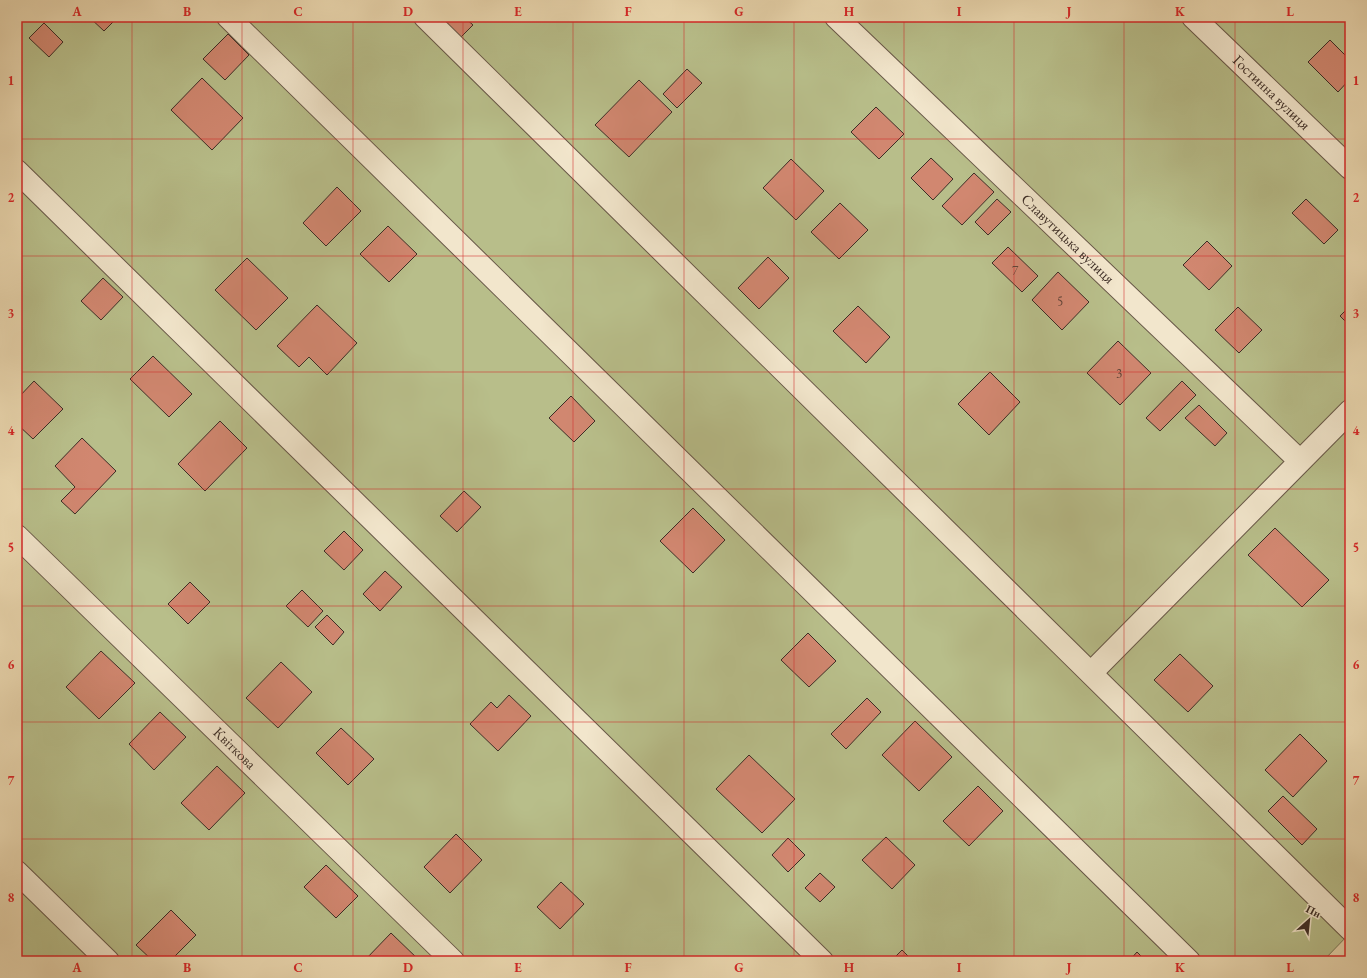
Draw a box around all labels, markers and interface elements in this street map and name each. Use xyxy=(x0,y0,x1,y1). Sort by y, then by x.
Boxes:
text: A xyxy=(71,3,82,20)
text: B xyxy=(183,3,191,20)
text: C xyxy=(293,3,303,20)
text: D xyxy=(403,3,413,20)
text: E xyxy=(514,3,522,20)
text: F xyxy=(624,3,632,20)
text: G xyxy=(734,3,744,20)
text: H xyxy=(844,3,855,20)
text: I xyxy=(957,3,962,20)
text: J xyxy=(1065,3,1072,20)
text: K xyxy=(1175,3,1186,20)
text: L xyxy=(1286,3,1294,20)
street label: Гостинна вулиця xyxy=(1229,50,1315,134)
text: 1 xyxy=(8,72,15,89)
text: 1 xyxy=(1353,72,1360,89)
text: 2 xyxy=(8,189,15,206)
street label: Славутицька вулиця xyxy=(1018,189,1119,288)
text: 2 xyxy=(1353,189,1360,206)
house number: 7 xyxy=(1012,262,1019,279)
house number: 5 xyxy=(1057,293,1063,310)
text: 3 xyxy=(8,305,15,322)
text: 3 xyxy=(1353,305,1360,322)
house number: 3 xyxy=(1116,365,1122,382)
text: 4 xyxy=(8,422,15,439)
text: 4 xyxy=(1353,422,1360,439)
text: 5 xyxy=(8,539,14,556)
text: 5 xyxy=(1353,539,1359,556)
text: 6 xyxy=(8,656,15,673)
text: 6 xyxy=(1353,656,1360,673)
street label: Квіткова xyxy=(209,723,261,773)
text: 7 xyxy=(8,772,15,789)
text: 7 xyxy=(1353,772,1360,789)
text: 8 xyxy=(8,889,15,906)
text: 8 xyxy=(1353,889,1360,906)
north arrow xyxy=(1289,900,1329,940)
text: Пн xyxy=(1304,901,1324,921)
text: A xyxy=(71,959,82,976)
text: B xyxy=(183,959,191,976)
text: C xyxy=(293,959,303,976)
text: D xyxy=(403,959,413,976)
text: E xyxy=(514,959,522,976)
text: F xyxy=(624,959,632,976)
text: G xyxy=(734,959,744,976)
text: H xyxy=(844,959,855,976)
text: I xyxy=(957,959,962,976)
text: J xyxy=(1065,959,1072,976)
text: K xyxy=(1175,959,1186,976)
text: L xyxy=(1286,959,1294,976)

